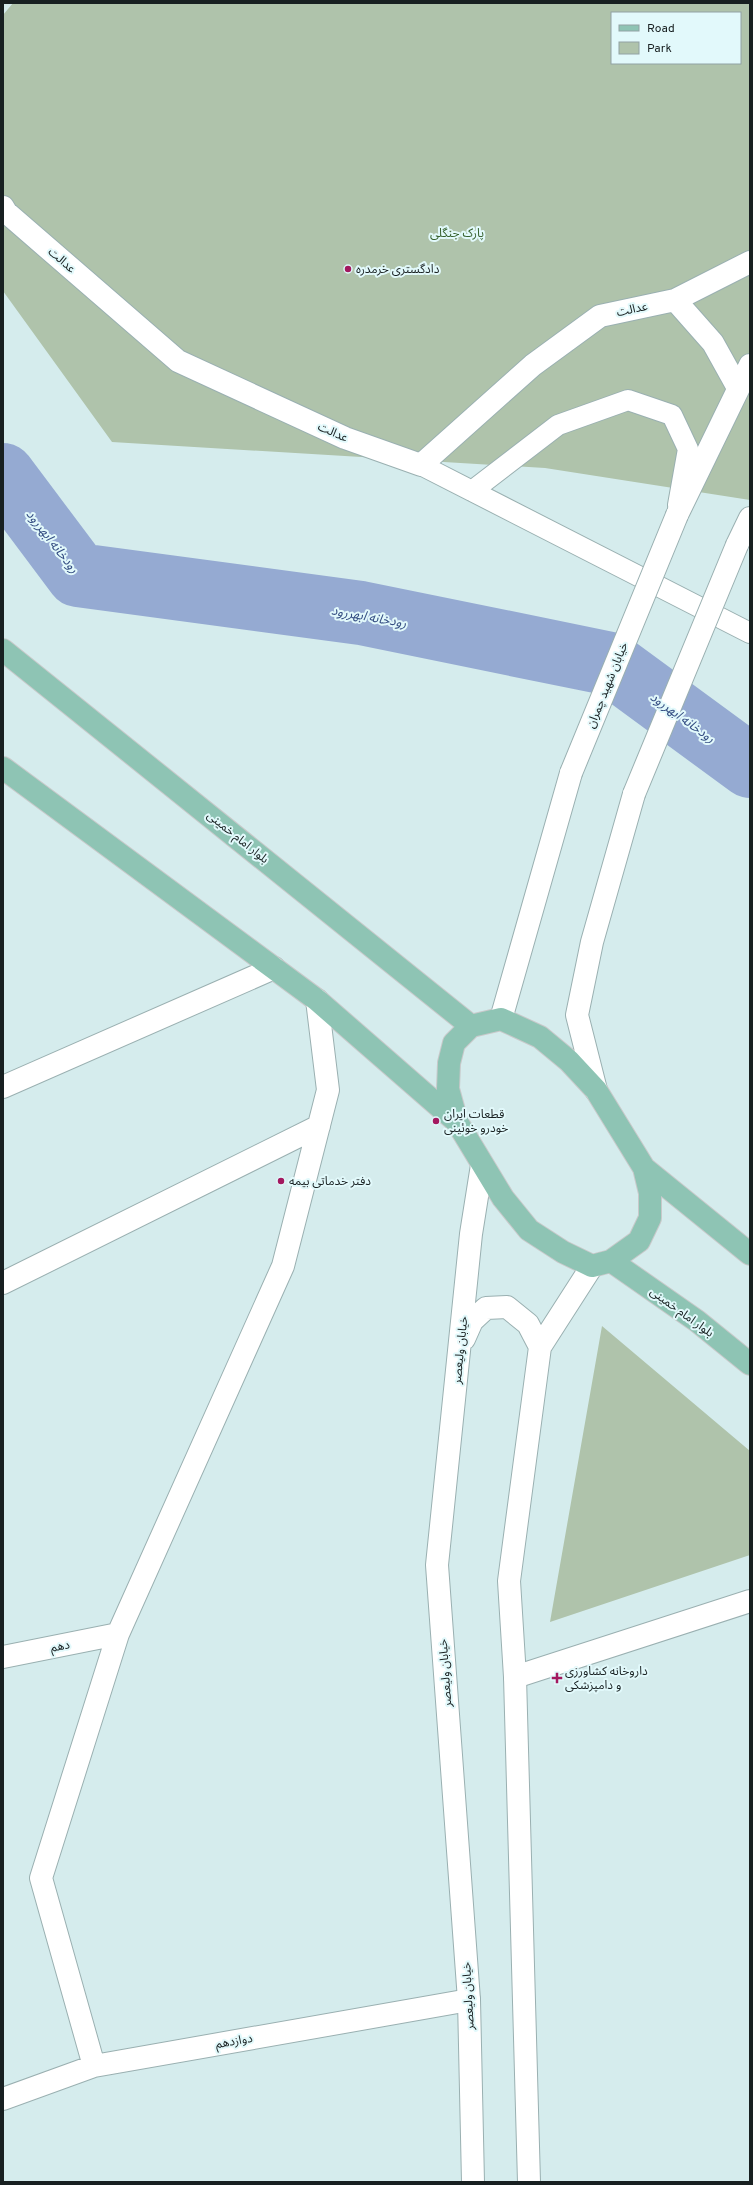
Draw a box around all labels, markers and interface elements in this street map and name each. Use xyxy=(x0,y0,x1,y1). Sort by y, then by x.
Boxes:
legend xyxy=(611,12,741,64)
text: Road xyxy=(647,21,675,37)
text: Park xyxy=(647,41,672,57)
park label: پارک جنگلی xyxy=(430,226,484,242)
street label: عدالت xyxy=(44,244,78,277)
place label: دادگستری خرمدره xyxy=(356,262,440,278)
marker: دادگستری خرمدره xyxy=(343,264,353,274)
street label: عدالت xyxy=(615,299,649,321)
street label: عدالت xyxy=(315,419,350,447)
water label: رودخانه ابهررود xyxy=(22,507,81,577)
water label: رودخانه ابهررود xyxy=(330,603,408,632)
street label: خیابان شهید چمران xyxy=(583,640,632,731)
water label: رودخانه ابهررود xyxy=(646,690,717,748)
street label: بلوار امام خمینی xyxy=(203,808,272,868)
place label: قطعات ایران خودرو خوئینی xyxy=(444,1107,508,1137)
marker: قطعات ایران خودرو خوئینی xyxy=(431,1116,441,1126)
place label: دفتر خدماتی بیمه xyxy=(289,1174,371,1190)
marker: دفتر خدماتی بیمه xyxy=(276,1176,286,1186)
street label: بلوار امام خمینی xyxy=(646,1284,717,1341)
street label: خیابان ولیعصر xyxy=(449,1315,473,1386)
street label: دهم xyxy=(49,1637,71,1657)
street label: خیابان ولیعصر xyxy=(436,1638,456,1708)
place label: داروخانه کشاورزی و دامپزشکی xyxy=(565,1664,648,1694)
marker: داروخانه کشاورزی و دامپزشکی xyxy=(552,1673,562,1683)
street label: خیابان ولیعصر xyxy=(459,1961,479,2031)
street label: دوازدهم xyxy=(214,2031,254,2053)

